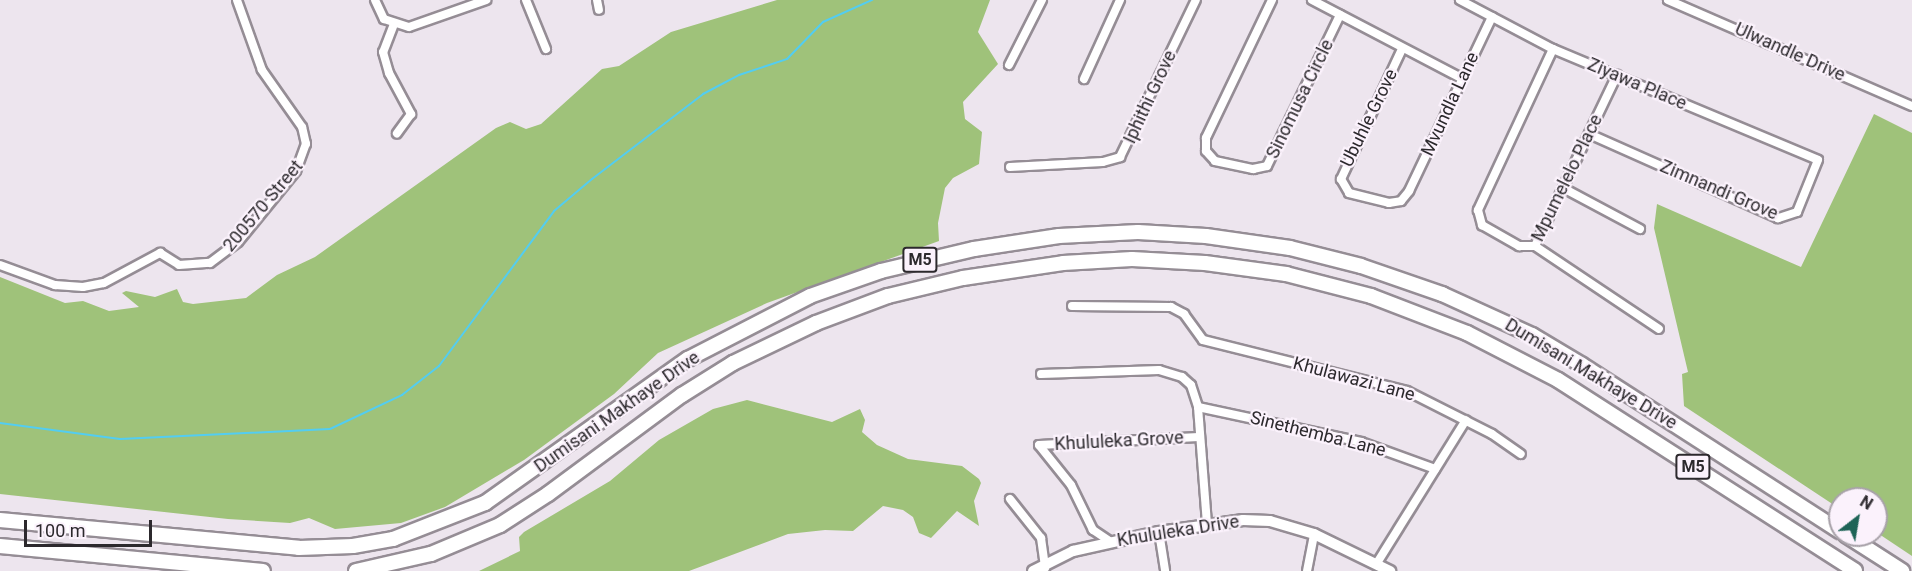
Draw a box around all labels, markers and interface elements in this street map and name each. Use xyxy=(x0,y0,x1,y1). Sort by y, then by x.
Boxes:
street label: Ulwandle Drive xyxy=(1732,18,1848,86)
street label: Sinomusa Circle xyxy=(1262,36,1338,162)
street label: Iphithi Grove xyxy=(1119,47,1181,147)
street label: Mvundla Lane xyxy=(1417,49,1483,159)
street label: Ziyawa Place xyxy=(1584,53,1690,115)
street label: Ubuhle Grove xyxy=(1336,65,1402,171)
street label: Mpumelelo Place xyxy=(1527,111,1607,245)
street label: Zimnandi Grove xyxy=(1657,155,1781,225)
street label: 200570 Street xyxy=(219,156,307,256)
road number: M5 xyxy=(902,247,938,273)
street label: Dumisani Makhaye Drive xyxy=(1501,314,1681,434)
street label: Dumisani Makhaye Drive xyxy=(530,347,704,477)
street label: Khulawazi Lane xyxy=(1291,352,1417,406)
street label: Sinethemba Lane xyxy=(1248,407,1388,461)
street label: Khululeka Grove xyxy=(1054,427,1184,455)
road number: M5 xyxy=(1675,454,1711,480)
north arrow xyxy=(1828,487,1888,547)
text: N xyxy=(1857,492,1876,514)
scale bar xyxy=(27,508,154,546)
street label: Khululeka Drive xyxy=(1115,511,1241,551)
text: 100 m xyxy=(35,520,86,541)

